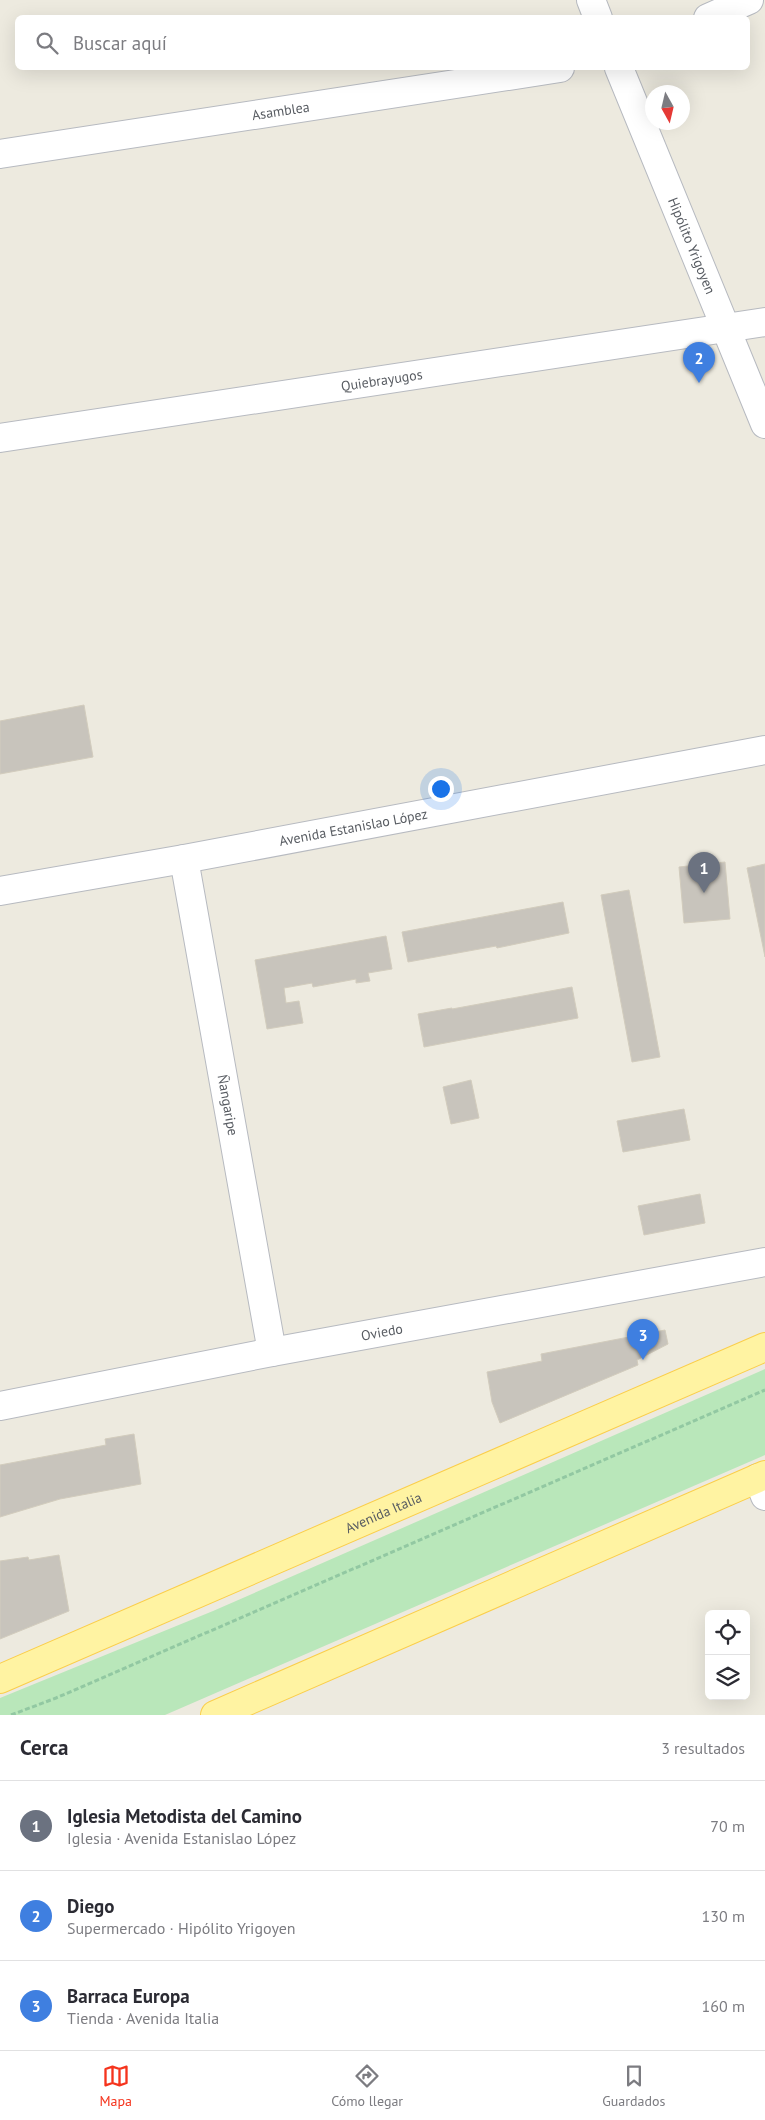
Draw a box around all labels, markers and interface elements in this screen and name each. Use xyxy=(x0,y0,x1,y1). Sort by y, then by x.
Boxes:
search box xyxy=(15,15,750,70)
icon: search xyxy=(33,29,61,57)
text: Buscar aquí xyxy=(73,31,167,55)
north arrow xyxy=(645,85,690,130)
street label: Asamblea xyxy=(251,98,311,124)
street label: Hipólito Yrigoyen xyxy=(664,195,720,297)
pin: 2 xyxy=(683,342,715,383)
street label: Quiebrayugos xyxy=(340,365,424,395)
your location xyxy=(428,776,454,802)
street label: Avenida Estanislao López xyxy=(278,805,429,850)
pin: 1 xyxy=(688,852,720,893)
street label: Ñangaripe xyxy=(214,1073,242,1137)
street label: Oviedo xyxy=(360,1319,404,1345)
pin: 3 xyxy=(627,1319,659,1360)
street label: Avenida Italia xyxy=(342,1488,425,1537)
map controls xyxy=(705,1610,750,1700)
button: locate xyxy=(705,1610,750,1655)
button: layers xyxy=(705,1655,750,1700)
text: Cerca xyxy=(20,1734,69,1761)
text: 3 resultados xyxy=(661,1738,745,1758)
text: Iglesia Metodista del Camino xyxy=(67,1804,302,1828)
text: 1 xyxy=(31,1816,41,1836)
text: 70 m xyxy=(710,1816,745,1836)
text: Iglesia · Avenida Estanislao López xyxy=(67,1828,296,1848)
text: Diego xyxy=(67,1894,114,1918)
text: 2 xyxy=(31,1906,41,1926)
text: 130 m xyxy=(702,1906,745,1926)
text: Supermercado · Hipólito Yrigoyen xyxy=(67,1918,296,1938)
text: Barraca Europa xyxy=(67,1984,190,2008)
text: 3 xyxy=(31,1996,41,2016)
text: 160 m xyxy=(702,1996,745,2016)
text: Tienda · Avenida Italia xyxy=(67,2008,219,2028)
tab: Mapa xyxy=(100,2062,132,2110)
tab: Cómo llegar xyxy=(331,2062,403,2110)
tab: Guardados xyxy=(602,2062,665,2110)

